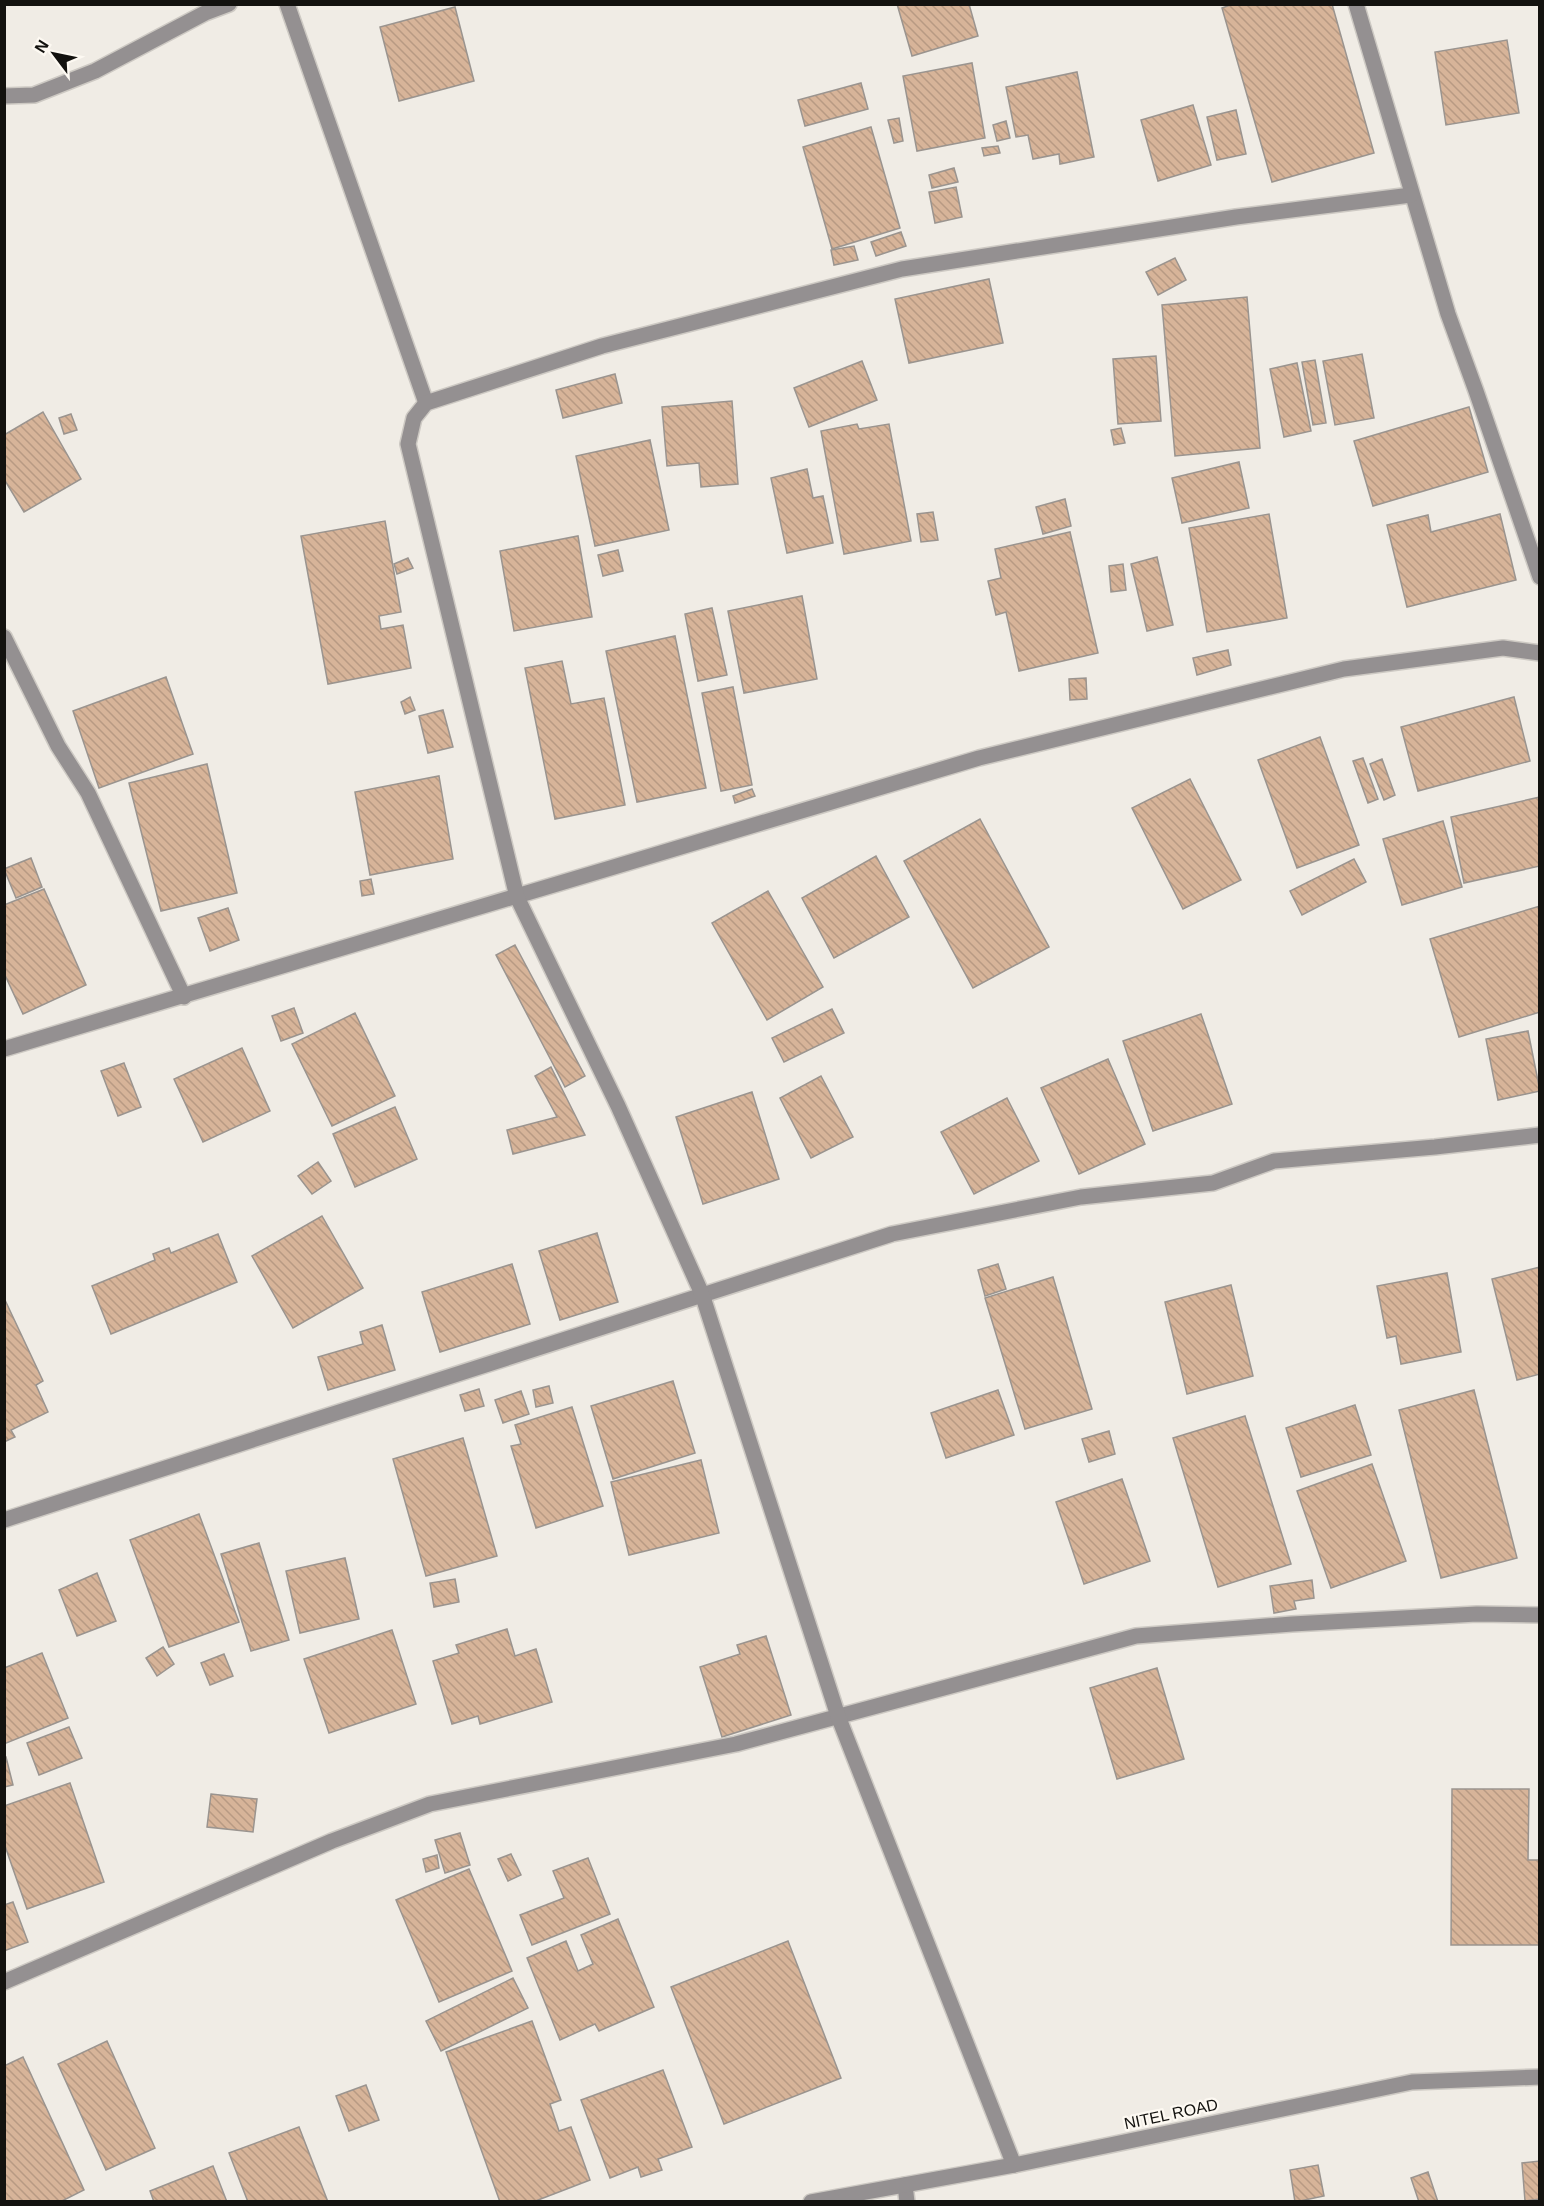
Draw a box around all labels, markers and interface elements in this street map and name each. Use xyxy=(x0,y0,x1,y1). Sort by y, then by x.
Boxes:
north arrow xyxy=(24,24,84,84)
text: N xyxy=(31,37,52,56)
street label: NITEL ROAD xyxy=(1123,2096,1219,2132)

